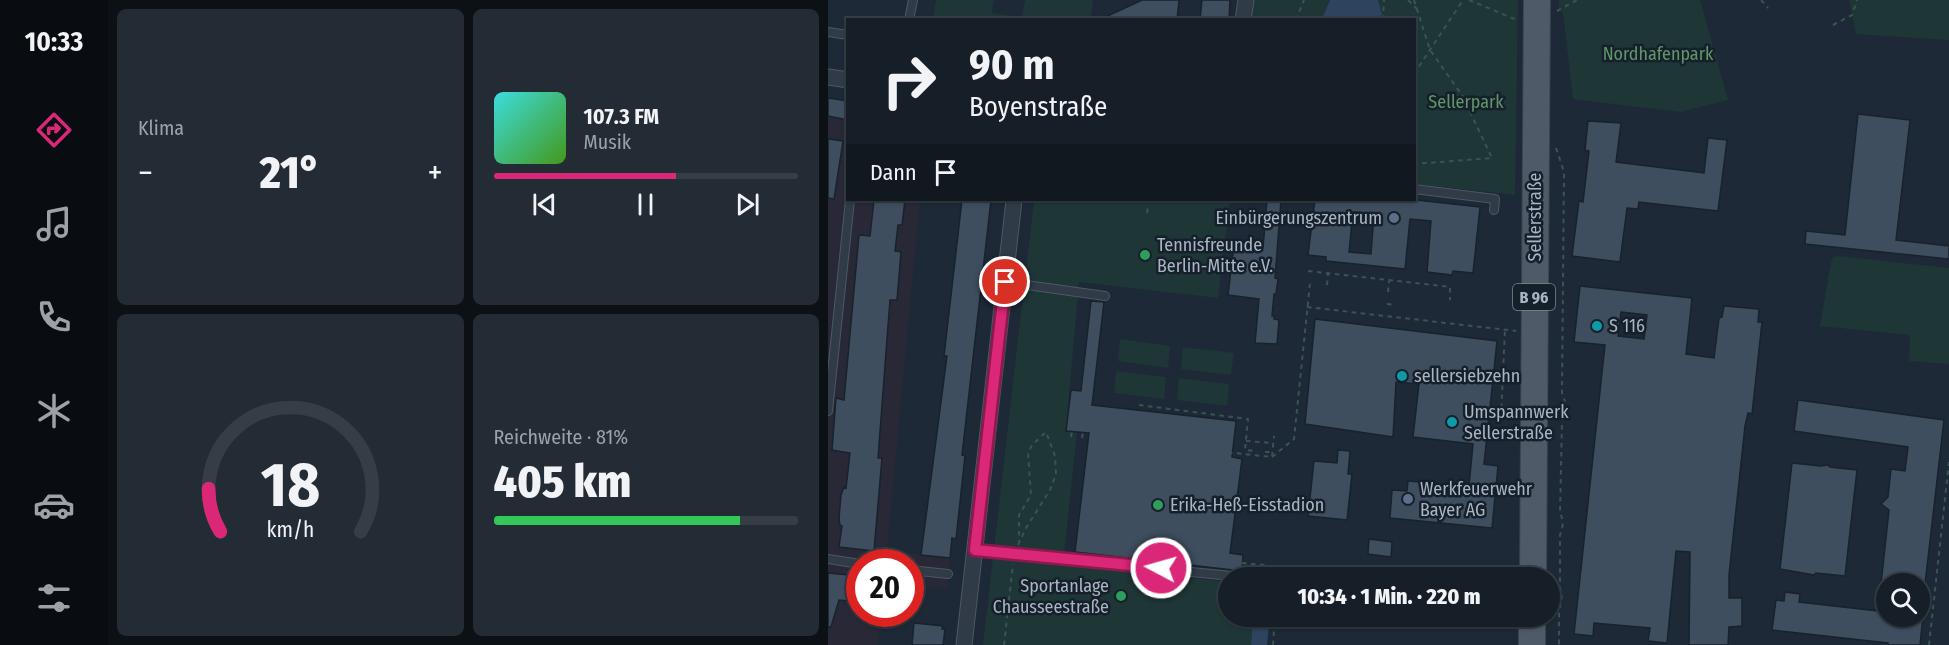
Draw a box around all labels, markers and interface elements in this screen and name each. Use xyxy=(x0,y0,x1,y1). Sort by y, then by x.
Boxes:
text: 10:33 xyxy=(25,26,83,58)
text: 90 m xyxy=(969,40,1054,90)
icon: right xyxy=(870,42,948,120)
park label: Nordhafenpark xyxy=(1603,43,1714,65)
text: Boyenstraße xyxy=(969,91,1107,123)
park label: Sellerpark xyxy=(1428,91,1504,113)
text: 107.3 FM xyxy=(584,103,659,130)
icon: directions xyxy=(33,109,75,151)
text: Klima xyxy=(138,116,184,140)
text: Musik xyxy=(584,130,631,154)
text: 21° xyxy=(260,146,321,200)
text: − xyxy=(138,153,153,193)
text: + xyxy=(427,153,442,193)
icon: arrive xyxy=(929,156,962,189)
text: Dann xyxy=(870,159,917,186)
street label: Sellerstraße xyxy=(1524,172,1546,261)
icon: previous xyxy=(528,188,561,221)
icon: pause xyxy=(629,188,662,221)
icon: next xyxy=(731,188,764,221)
icon: music xyxy=(33,203,75,245)
place label: Einbürgerungszentrum xyxy=(1215,207,1382,229)
marker: Einbürgerungszentrum xyxy=(1387,211,1401,225)
place label: Tennisfreunde Berlin-Mitte e.V. xyxy=(1157,234,1273,277)
marker: Tennisfreunde Berlin-Mitte e.V. xyxy=(1138,248,1152,262)
pin xyxy=(979,256,1030,307)
icon: arrive xyxy=(988,265,1021,298)
road number: B 96 xyxy=(1513,284,1555,310)
icon: phone xyxy=(33,296,75,338)
place label: S 116 xyxy=(1609,315,1645,337)
marker: S 116 xyxy=(1590,319,1604,333)
place label: sellersiebzehn xyxy=(1414,365,1520,387)
marker: sellersiebzehn xyxy=(1395,369,1409,383)
icon: climate xyxy=(33,390,75,432)
place label: Umspannwerk Sellerstraße xyxy=(1464,401,1569,444)
marker: Umspannwerk Sellerstraße xyxy=(1445,415,1459,429)
text: Reichweite · 81% xyxy=(494,425,628,449)
text: 18 xyxy=(261,448,320,523)
text: 405 km xyxy=(494,455,631,509)
place label: Werkfeuerwehr Bayer AG xyxy=(1420,478,1533,521)
icon: car xyxy=(33,484,75,526)
marker: Werkfeuerwehr Bayer AG xyxy=(1401,492,1415,506)
place label: Erika-Heß-Eisstadion xyxy=(1170,494,1324,516)
marker: Erika-Heß-Eisstadion xyxy=(1151,498,1165,512)
text: km/h xyxy=(266,517,314,543)
position arrow xyxy=(1129,536,1193,600)
speed limit sign: 20 xyxy=(846,549,924,627)
map controls xyxy=(1876,573,1930,627)
button: search xyxy=(1876,573,1930,627)
place label: Sportanlage Chausseestraße xyxy=(993,575,1109,618)
icon: filters xyxy=(33,577,75,619)
text: 10:34 · 1 Min. · 220 m xyxy=(1297,583,1481,610)
marker: Sportanlage Chausseestraße xyxy=(1114,589,1128,603)

